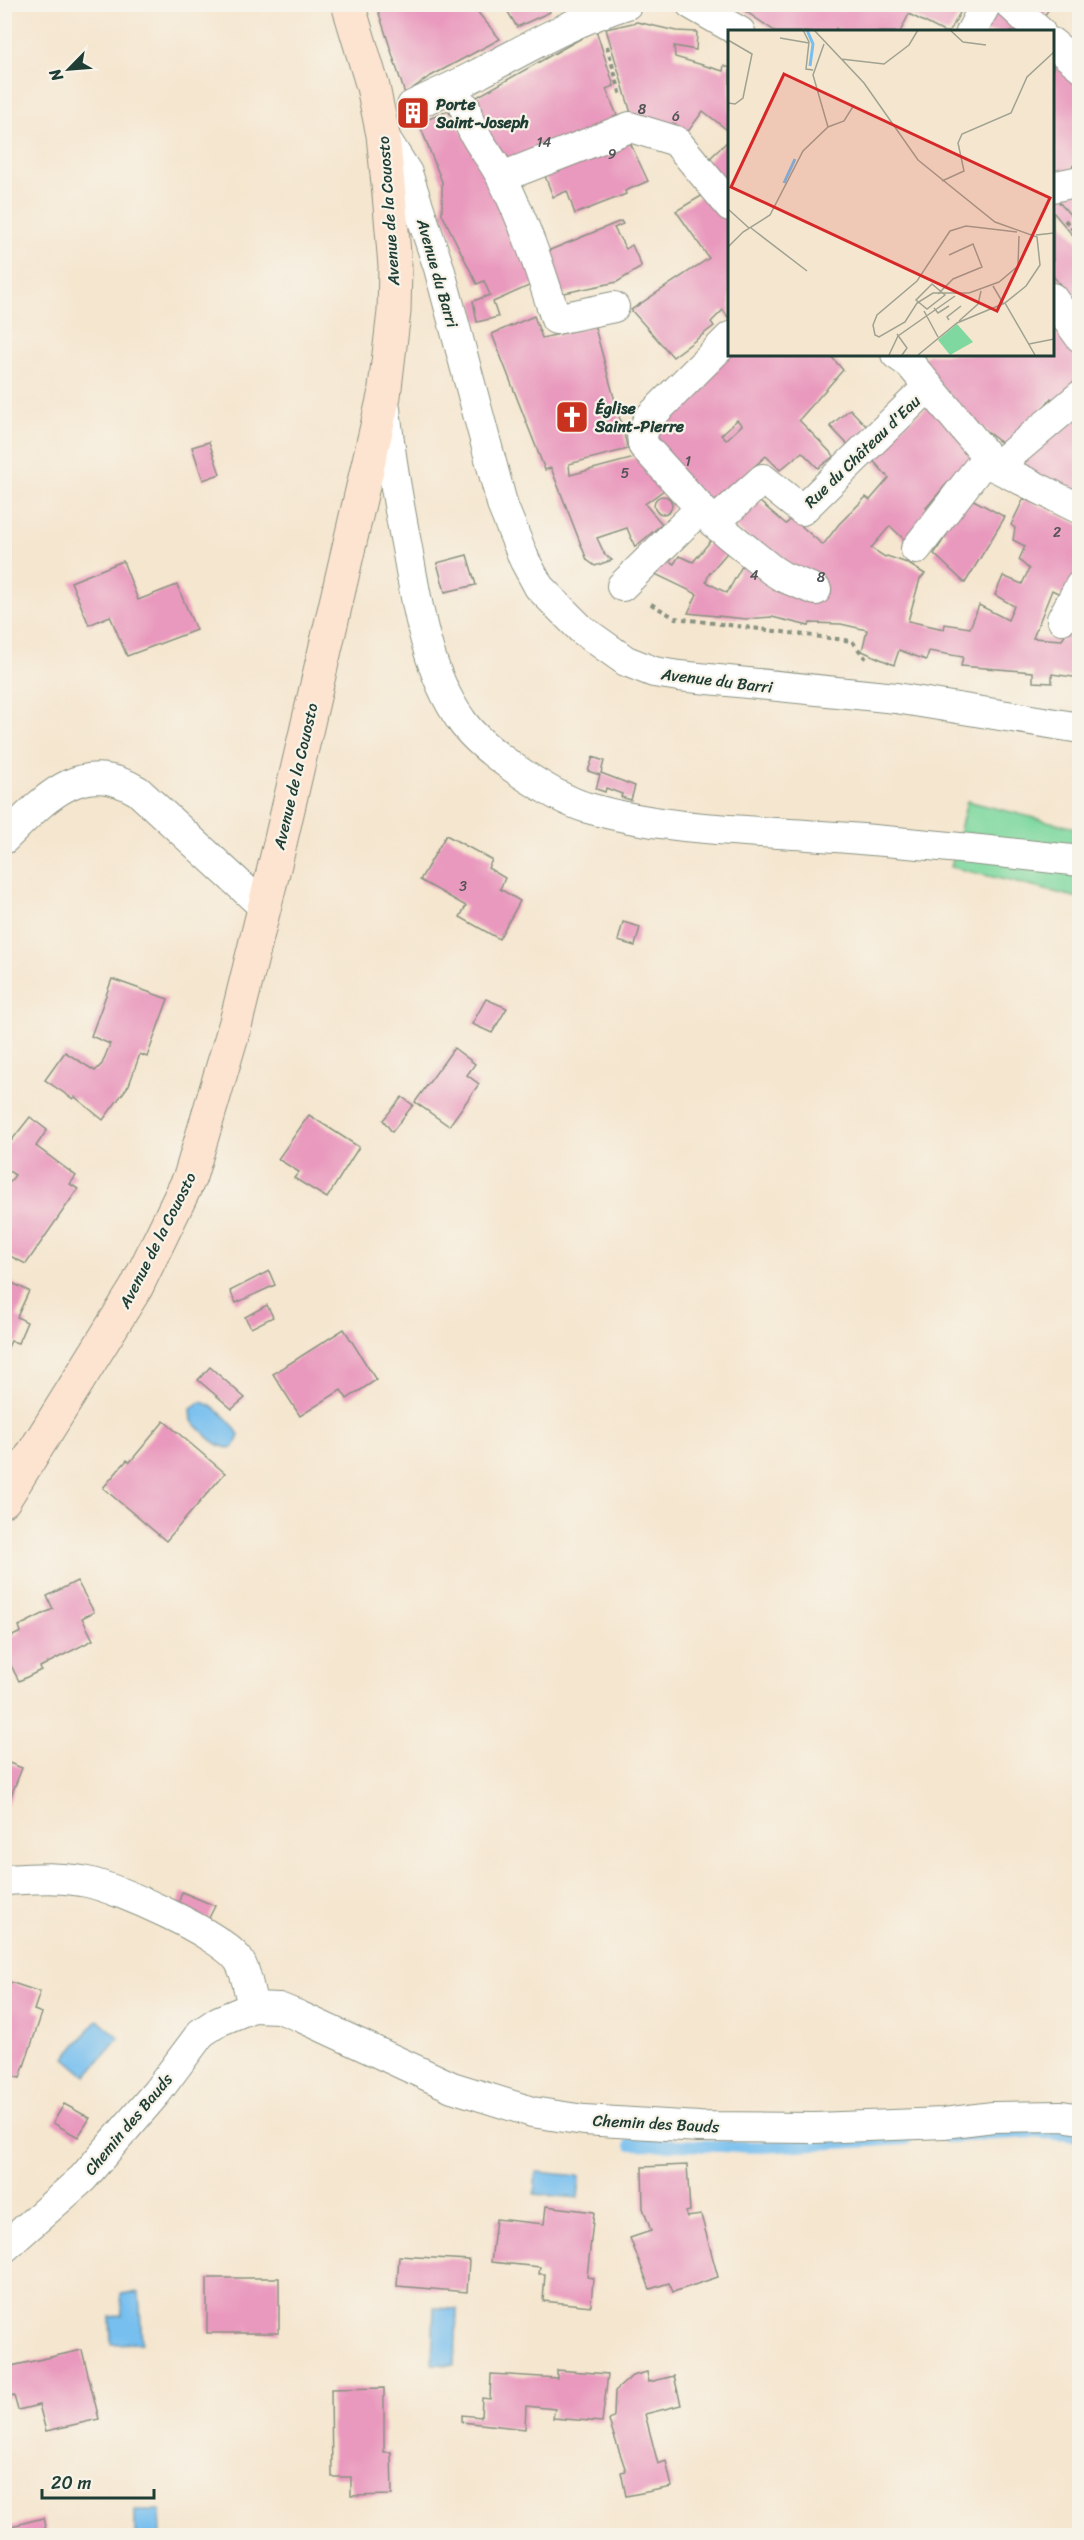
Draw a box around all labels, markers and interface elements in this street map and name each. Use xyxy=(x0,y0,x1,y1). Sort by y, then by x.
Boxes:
inset map xyxy=(728,30,1054,356)
north arrow xyxy=(39,39,99,99)
text: N xyxy=(40,63,72,87)
place label: Porte Saint-Joseph xyxy=(435,90,529,137)
building icon: Porte Saint-Joseph xyxy=(395,95,431,131)
house number: 8 xyxy=(638,97,647,122)
house number: 6 xyxy=(672,104,680,129)
house number: 14 xyxy=(537,130,552,155)
street label: Avenue de la Couosto xyxy=(369,135,408,288)
house number: 9 xyxy=(608,142,617,167)
street label: Avenue du Barri xyxy=(408,214,467,332)
street label: Rue du Château d'Eau xyxy=(797,387,928,515)
place label: Église Saint-Pierre xyxy=(594,394,685,441)
church icon: Église Saint-Pierre xyxy=(554,399,590,435)
house number: 1 xyxy=(685,449,691,474)
house number: 5 xyxy=(621,461,630,486)
house number: 2 xyxy=(1053,520,1061,545)
house number: 4 xyxy=(750,563,759,588)
house number: 8 xyxy=(817,565,826,590)
street label: Avenue du Barri xyxy=(659,659,775,702)
street label: Avenue de la Couosto xyxy=(264,700,326,853)
house number: 3 xyxy=(459,874,467,899)
street label: Avenue de la Couosto xyxy=(110,1167,204,1314)
street label: Chemin des Bauds xyxy=(77,2066,180,2182)
street label: Chemin des Bauds xyxy=(592,2106,720,2141)
scale bar xyxy=(42,2462,154,2500)
text: 20 m xyxy=(51,2467,91,2499)

